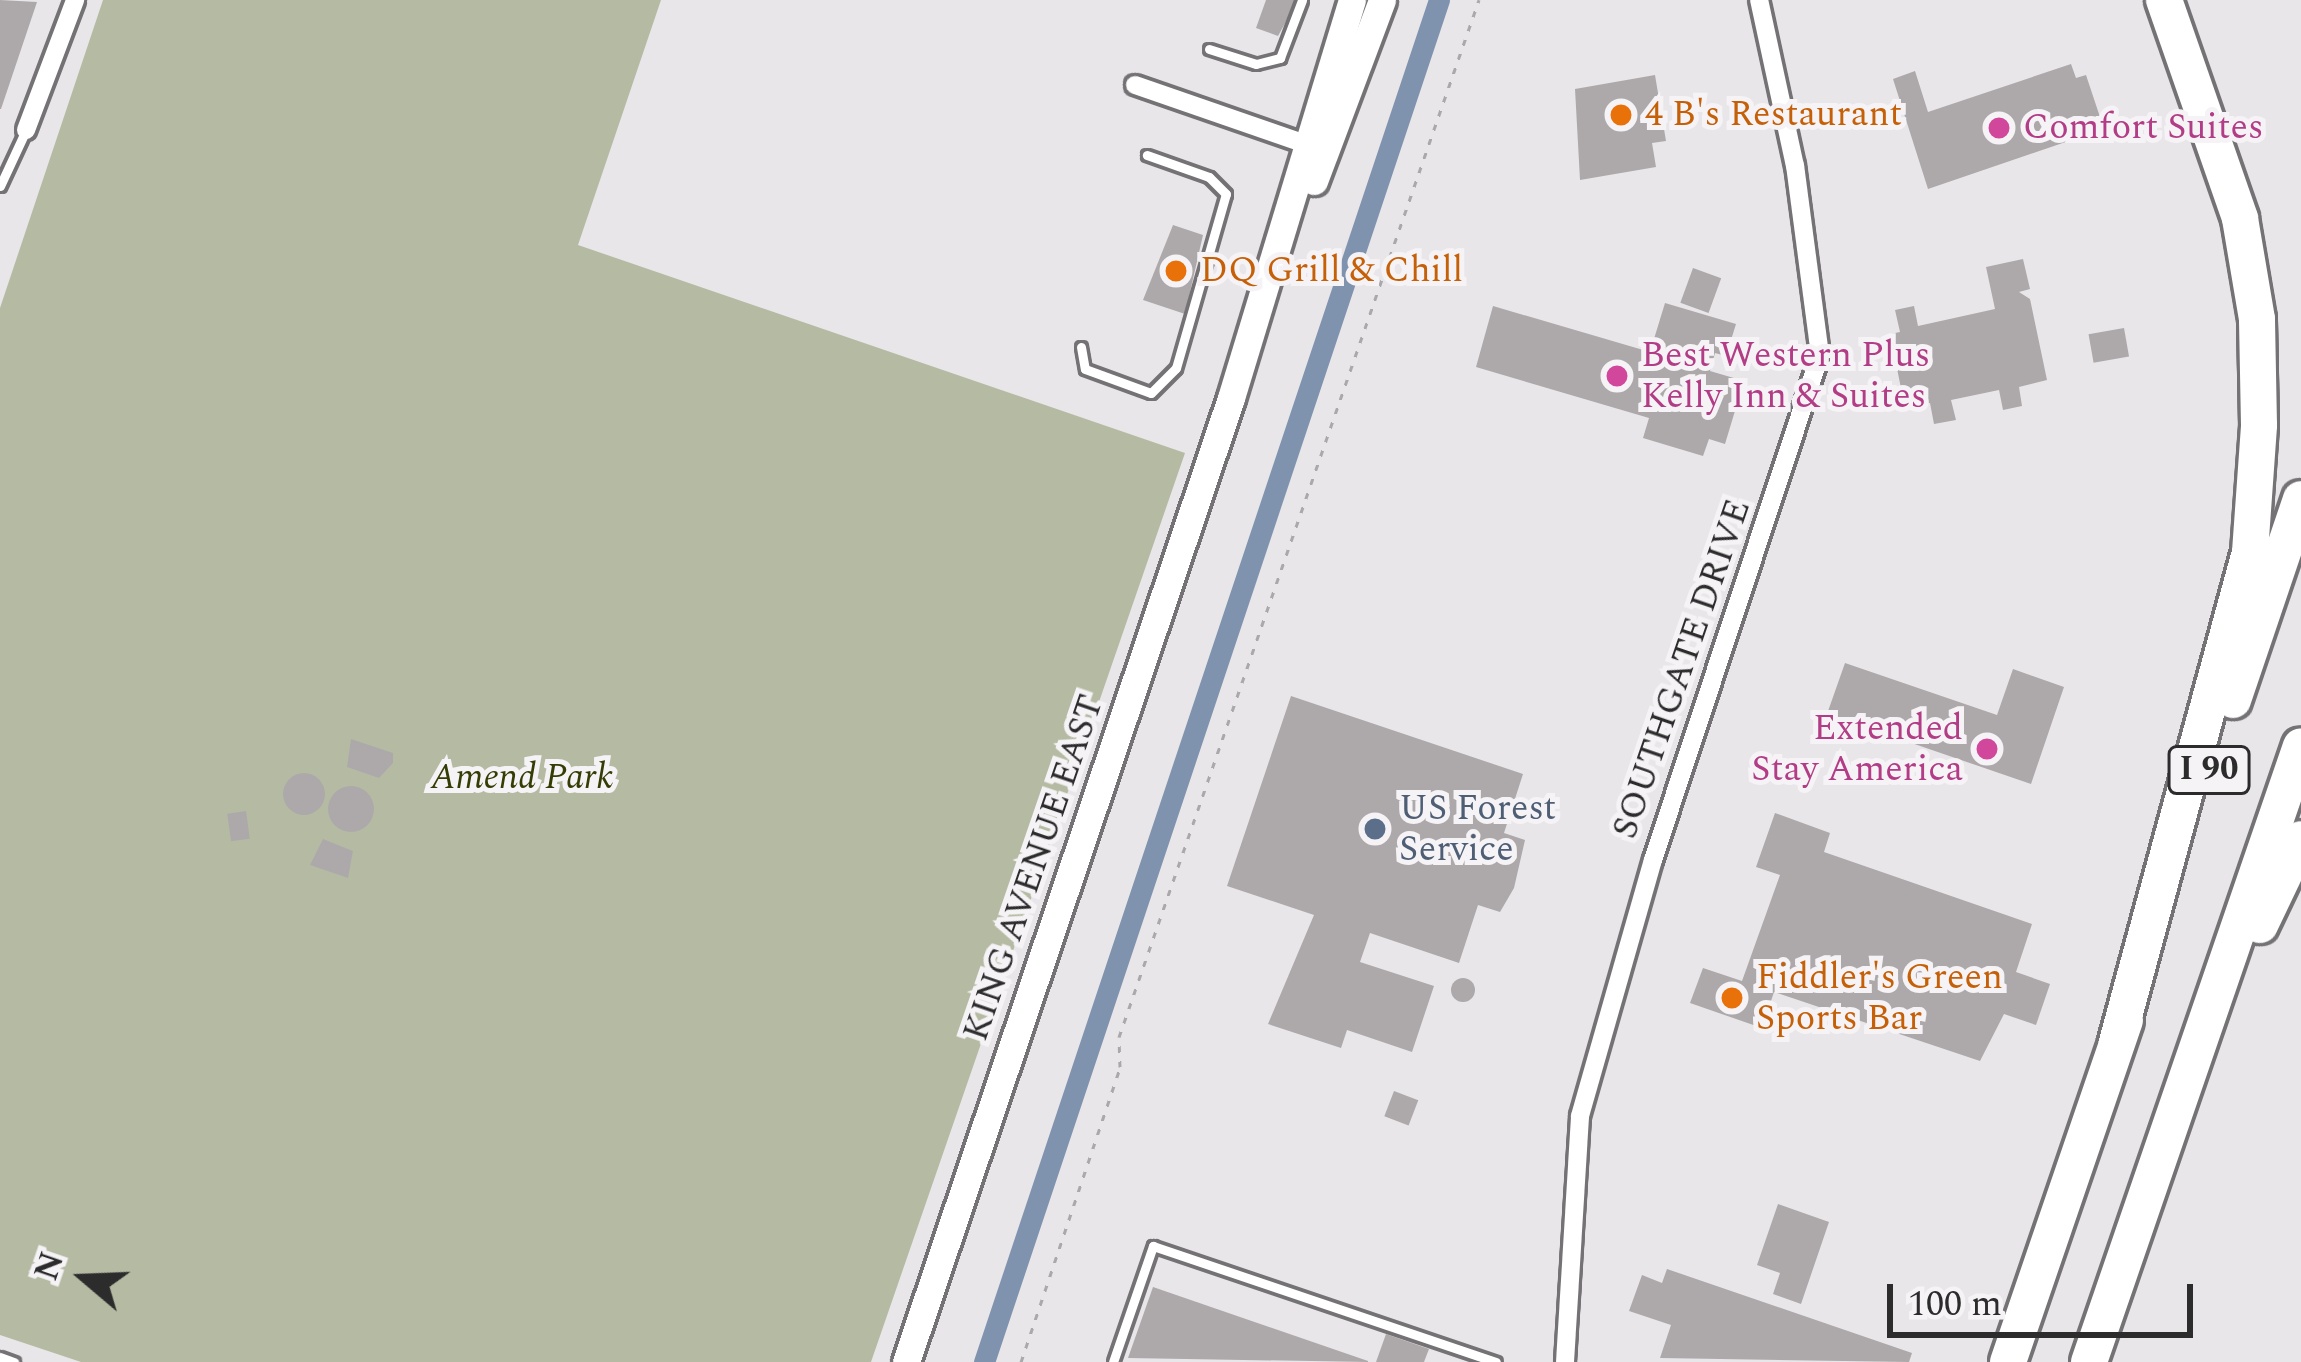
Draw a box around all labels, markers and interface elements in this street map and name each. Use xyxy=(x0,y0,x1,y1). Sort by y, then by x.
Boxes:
place label: 4 B's Restaurant xyxy=(1645,93,1902,137)
marker: 4 B's Restaurant xyxy=(1608,102,1634,128)
place label: Comfort Suites xyxy=(2023,106,2263,150)
marker: Comfort Suites xyxy=(1986,115,2012,141)
place label: DQ Grill & Chill xyxy=(1200,249,1463,293)
marker: DQ Grill & Chill xyxy=(1163,258,1189,284)
place label: Best Western Plus Kelly Inn & Suites xyxy=(1641,333,1930,418)
marker: Best Western Plus Kelly Inn & Suites xyxy=(1604,363,1630,389)
street label: SOUTHGATE DRIVE xyxy=(1604,494,1760,844)
street label: KING AVENUE EAST xyxy=(954,689,1114,1047)
place label: Extended Stay America xyxy=(1751,706,1963,791)
marker: Extended Stay America xyxy=(1974,736,2000,762)
road number: I 90 xyxy=(2167,743,2251,797)
park label: Amend Park xyxy=(431,756,613,800)
place label: US Forest Service xyxy=(1399,786,1556,871)
marker: US Forest Service xyxy=(1362,816,1388,842)
place label: Fiddler's Green Sports Bar xyxy=(1756,955,2003,1040)
marker: Fiddler's Green Sports Bar xyxy=(1719,985,1745,1011)
north arrow xyxy=(24,1218,144,1338)
text: N xyxy=(22,1245,78,1287)
scale bar xyxy=(1893,1260,2199,1334)
text: 100 m xyxy=(1908,1277,2002,1332)

